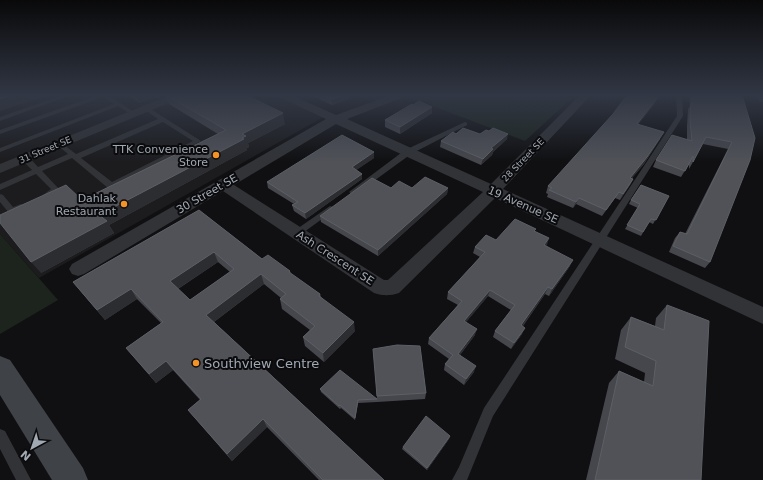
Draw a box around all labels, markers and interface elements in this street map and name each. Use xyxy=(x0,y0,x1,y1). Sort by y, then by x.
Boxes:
street label: 31 Street SE xyxy=(17,134,73,166)
street label: 28 Street SE xyxy=(500,136,546,184)
place label: TTK Convenience Store xyxy=(112,143,208,169)
marker: TTK Convenience Store xyxy=(211,150,221,160)
street label: 30 Street SE xyxy=(174,171,240,217)
street label: 19 Avenue SE xyxy=(486,184,560,226)
place label: Dahlak Restaurant xyxy=(56,192,117,218)
marker: Dahlak Restaurant xyxy=(119,199,129,209)
street label: Ash Crescent SE xyxy=(294,228,376,288)
place label: Southview Centre xyxy=(204,356,319,371)
marker: Southview Centre xyxy=(191,358,201,368)
north arrow xyxy=(12,428,52,468)
text: N xyxy=(18,447,34,463)

